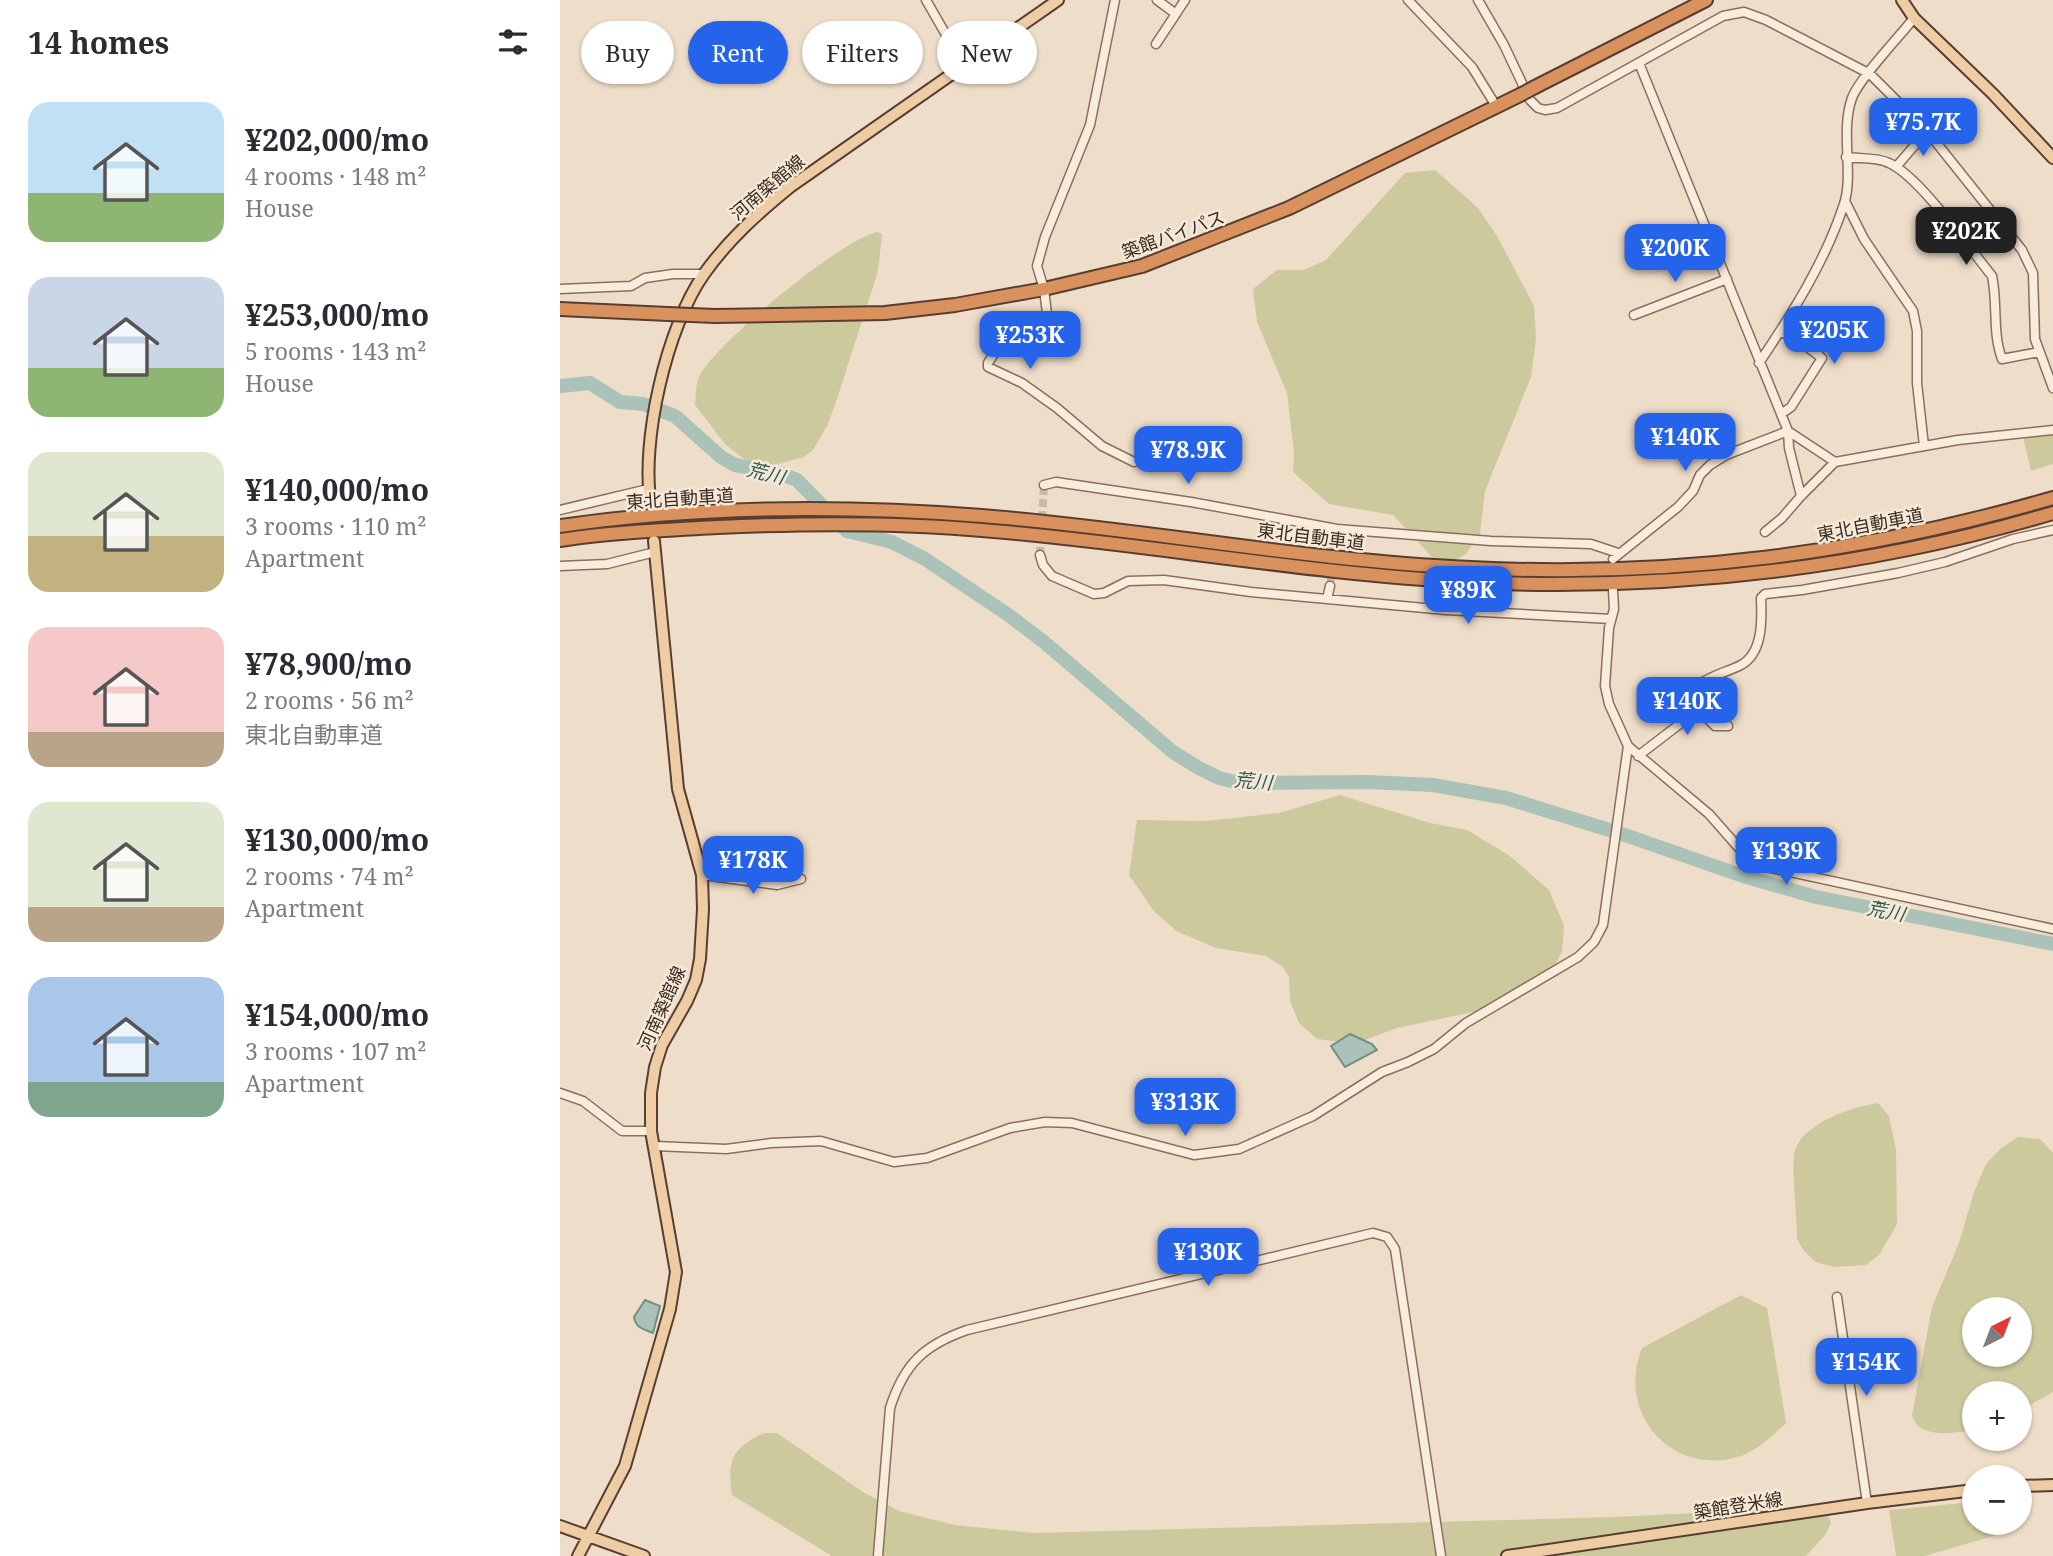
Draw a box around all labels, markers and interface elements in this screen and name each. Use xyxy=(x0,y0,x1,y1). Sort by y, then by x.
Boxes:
chip: Buy xyxy=(581,21,674,84)
chip: Rent xyxy=(688,21,788,84)
chip: Filters xyxy=(802,21,923,84)
chip: New xyxy=(937,21,1037,84)
text: 14 homes xyxy=(28,22,169,63)
icon: filters xyxy=(494,23,532,61)
pin: ¥75.7K xyxy=(1866,99,1980,158)
text: ¥75.7K xyxy=(1885,105,1961,137)
text: ¥202,000/mo xyxy=(245,119,429,160)
icon: home xyxy=(84,130,168,214)
street label: 河南築館線 xyxy=(725,149,809,225)
text: 4 rooms · 148 m² xyxy=(245,160,427,192)
text: House xyxy=(245,192,314,224)
street label: 築館バイパス xyxy=(1118,204,1228,264)
pin: ¥202K xyxy=(1917,208,2015,267)
text: ¥202K xyxy=(1932,214,2000,246)
pin: ¥200K xyxy=(1626,224,1724,284)
text: ¥200K xyxy=(1641,231,1709,263)
text: ¥253,000/mo xyxy=(245,294,429,335)
icon: home xyxy=(84,305,168,389)
pin: ¥205K xyxy=(1785,306,1883,366)
pin: ¥253K xyxy=(981,312,1079,371)
text: ¥205K xyxy=(1800,313,1868,345)
text: ¥253K xyxy=(996,318,1064,350)
text: 5 rooms · 143 m² xyxy=(245,335,427,367)
text: House xyxy=(245,367,314,399)
pin: ¥140K xyxy=(1636,414,1734,473)
text: ¥140K xyxy=(1651,420,1719,452)
pin: ¥78.9K xyxy=(1131,426,1245,486)
text: ¥78.9K xyxy=(1150,433,1226,465)
water label: 荒川 xyxy=(744,456,790,491)
text: ¥140,000/mo xyxy=(245,469,429,510)
icon: home xyxy=(84,480,168,564)
street label: 東北自動車道 xyxy=(625,482,735,514)
street label: 東北自動車道 xyxy=(1815,502,1925,546)
text: 3 rooms · 110 m² xyxy=(245,510,427,542)
street label: 東北自動車道 xyxy=(1256,518,1366,554)
text: Apartment xyxy=(245,542,364,574)
pin: ¥89K xyxy=(1427,566,1509,626)
text: ¥89K xyxy=(1440,573,1496,605)
text: ¥78,900/mo xyxy=(245,643,412,684)
icon: home xyxy=(84,655,168,739)
pin: ¥140K xyxy=(1638,678,1736,737)
text: 2 rooms · 56 m² xyxy=(245,684,414,716)
text: ¥140K xyxy=(1653,684,1721,716)
text: 東北自動車道 xyxy=(245,718,383,750)
water label: 荒川 xyxy=(1233,766,1275,796)
text: ¥130,000/mo xyxy=(245,819,429,860)
pin: ¥139K xyxy=(1737,828,1835,887)
icon: home xyxy=(84,830,168,914)
text: ¥139K xyxy=(1752,834,1820,866)
pin: ¥178K xyxy=(704,836,802,896)
text: ¥178K xyxy=(719,843,787,875)
text: 2 rooms · 74 m² xyxy=(245,860,414,892)
text: Apartment xyxy=(245,892,364,924)
water label: 荒川 xyxy=(1865,895,1909,928)
street label: 河南築館線 xyxy=(632,962,690,1054)
text: ¥154,000/mo xyxy=(245,994,429,1035)
icon: home xyxy=(84,1005,168,1089)
text: 3 rooms · 107 m² xyxy=(245,1035,427,1067)
text: Apartment xyxy=(245,1067,364,1099)
pin: ¥313K xyxy=(1136,1078,1234,1138)
text: ¥313K xyxy=(1151,1085,1219,1117)
pin: ¥130K xyxy=(1159,1228,1257,1288)
text: ¥130K xyxy=(1174,1235,1242,1267)
north arrow xyxy=(1962,1297,2032,1367)
map controls xyxy=(1962,1297,2032,1535)
pin: ¥154K xyxy=(1817,1338,1915,1398)
text: ¥154K xyxy=(1832,1345,1900,1377)
button: + xyxy=(1962,1381,2032,1451)
button: − xyxy=(1962,1465,2032,1535)
street label: 築館登米線 xyxy=(1692,1486,1784,1524)

